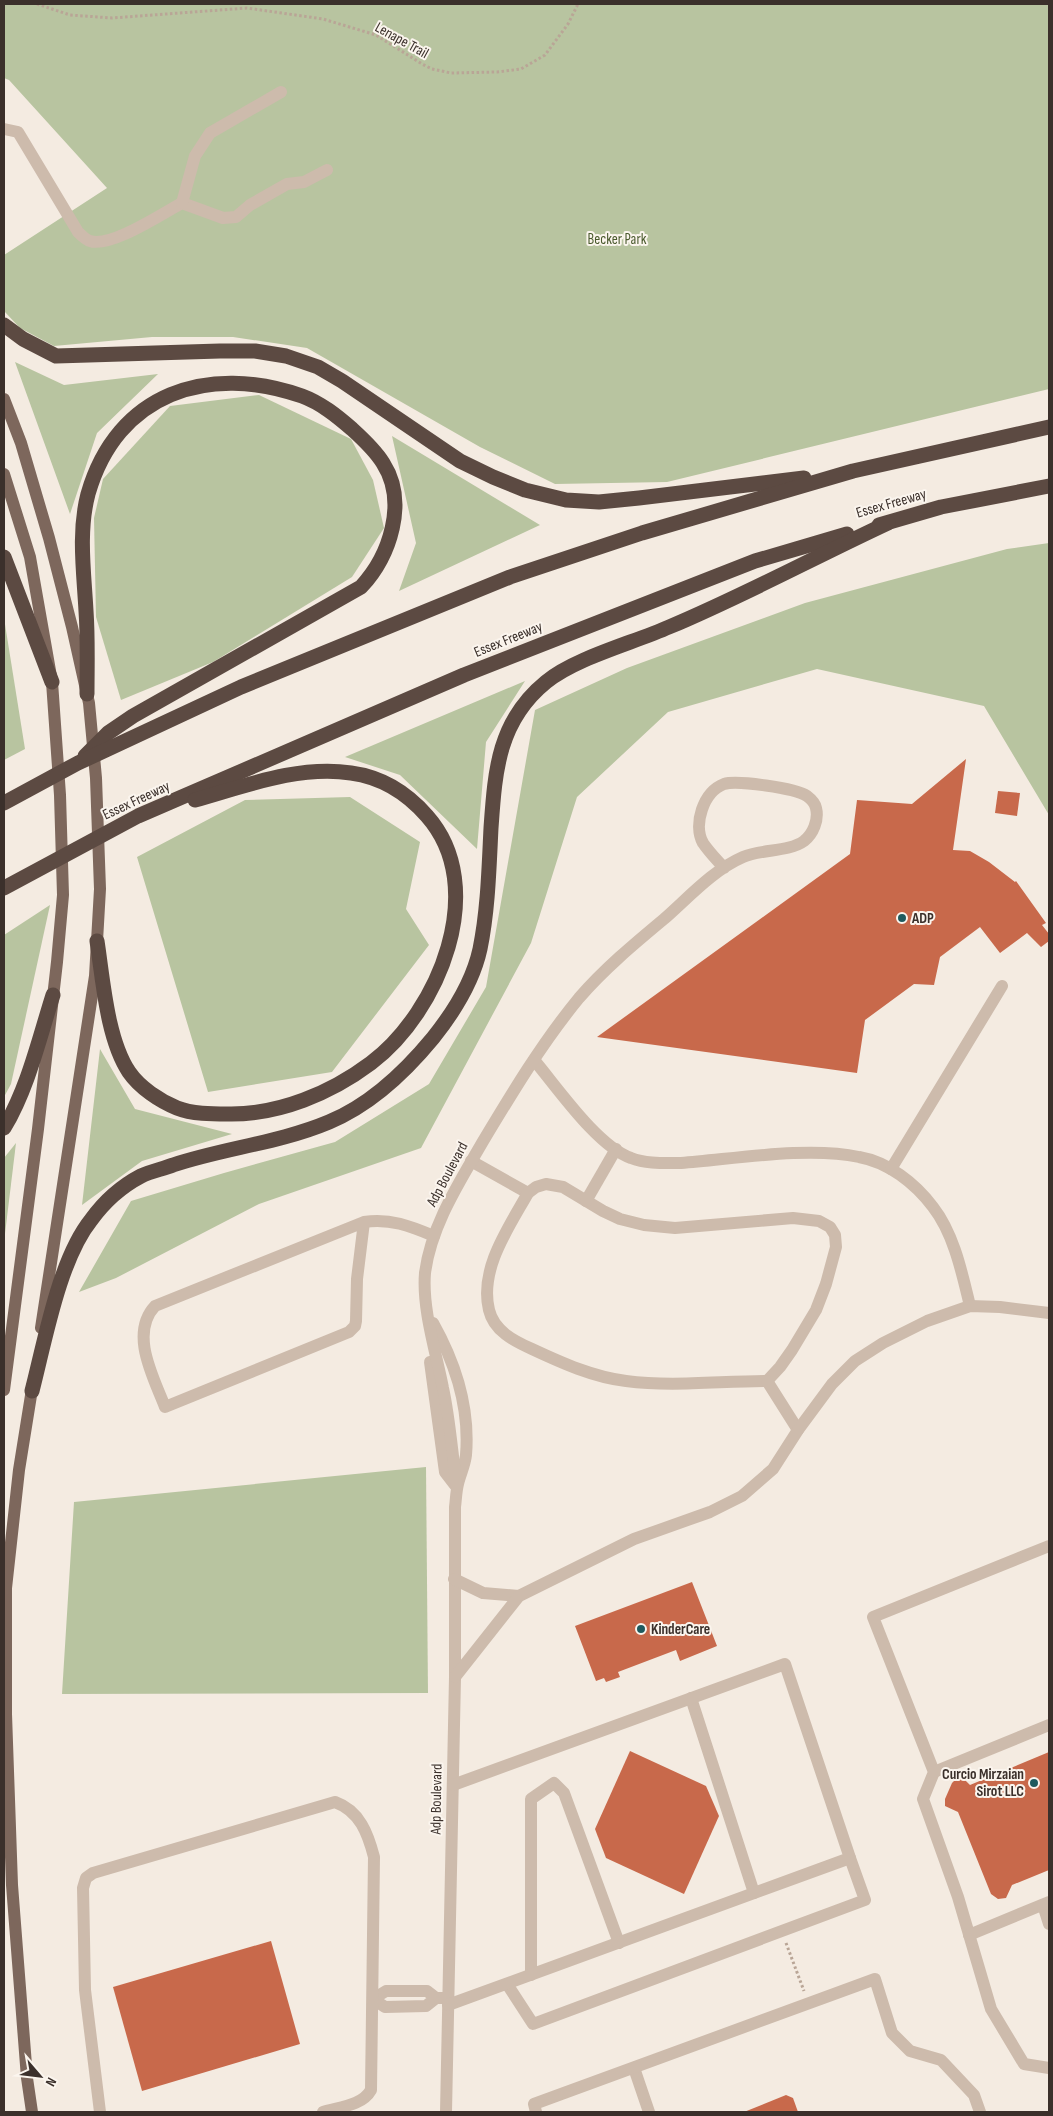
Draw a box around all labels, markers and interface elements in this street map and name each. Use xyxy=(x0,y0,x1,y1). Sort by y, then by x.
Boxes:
street label: Lenape Trail xyxy=(372,18,432,63)
park label: Becker Park xyxy=(588,230,647,249)
street label: Essex Freeway xyxy=(854,484,929,523)
street label: Essex Freeway xyxy=(471,617,545,662)
street label: Essex Freeway xyxy=(100,777,173,824)
place label: ADP xyxy=(911,909,934,928)
marker: ADP xyxy=(896,912,908,924)
street label: Adp Boulevard xyxy=(422,1139,472,1211)
place label: KinderCare xyxy=(651,1620,710,1639)
marker: KinderCare xyxy=(635,1623,647,1635)
street label: Adp Boulevard xyxy=(426,1764,447,1835)
place label: Curcio Mirzaian Sirot LLC xyxy=(942,1765,1024,1801)
marker: Curcio Mirzaian Sirot LLC xyxy=(1028,1777,1040,1789)
north arrow xyxy=(15,2051,65,2101)
text: N xyxy=(42,2075,60,2089)

